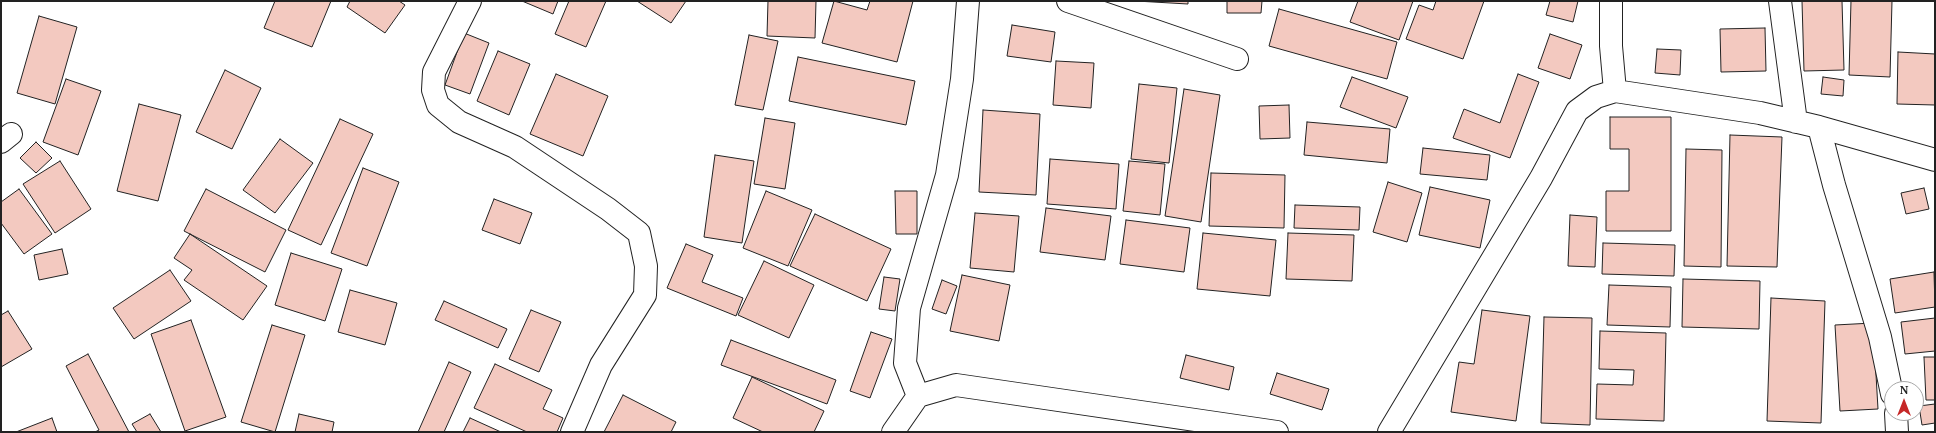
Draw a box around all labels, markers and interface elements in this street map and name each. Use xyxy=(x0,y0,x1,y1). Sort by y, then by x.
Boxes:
north arrow xyxy=(1884,381,1924,421)
text: N xyxy=(1900,382,1908,397)

